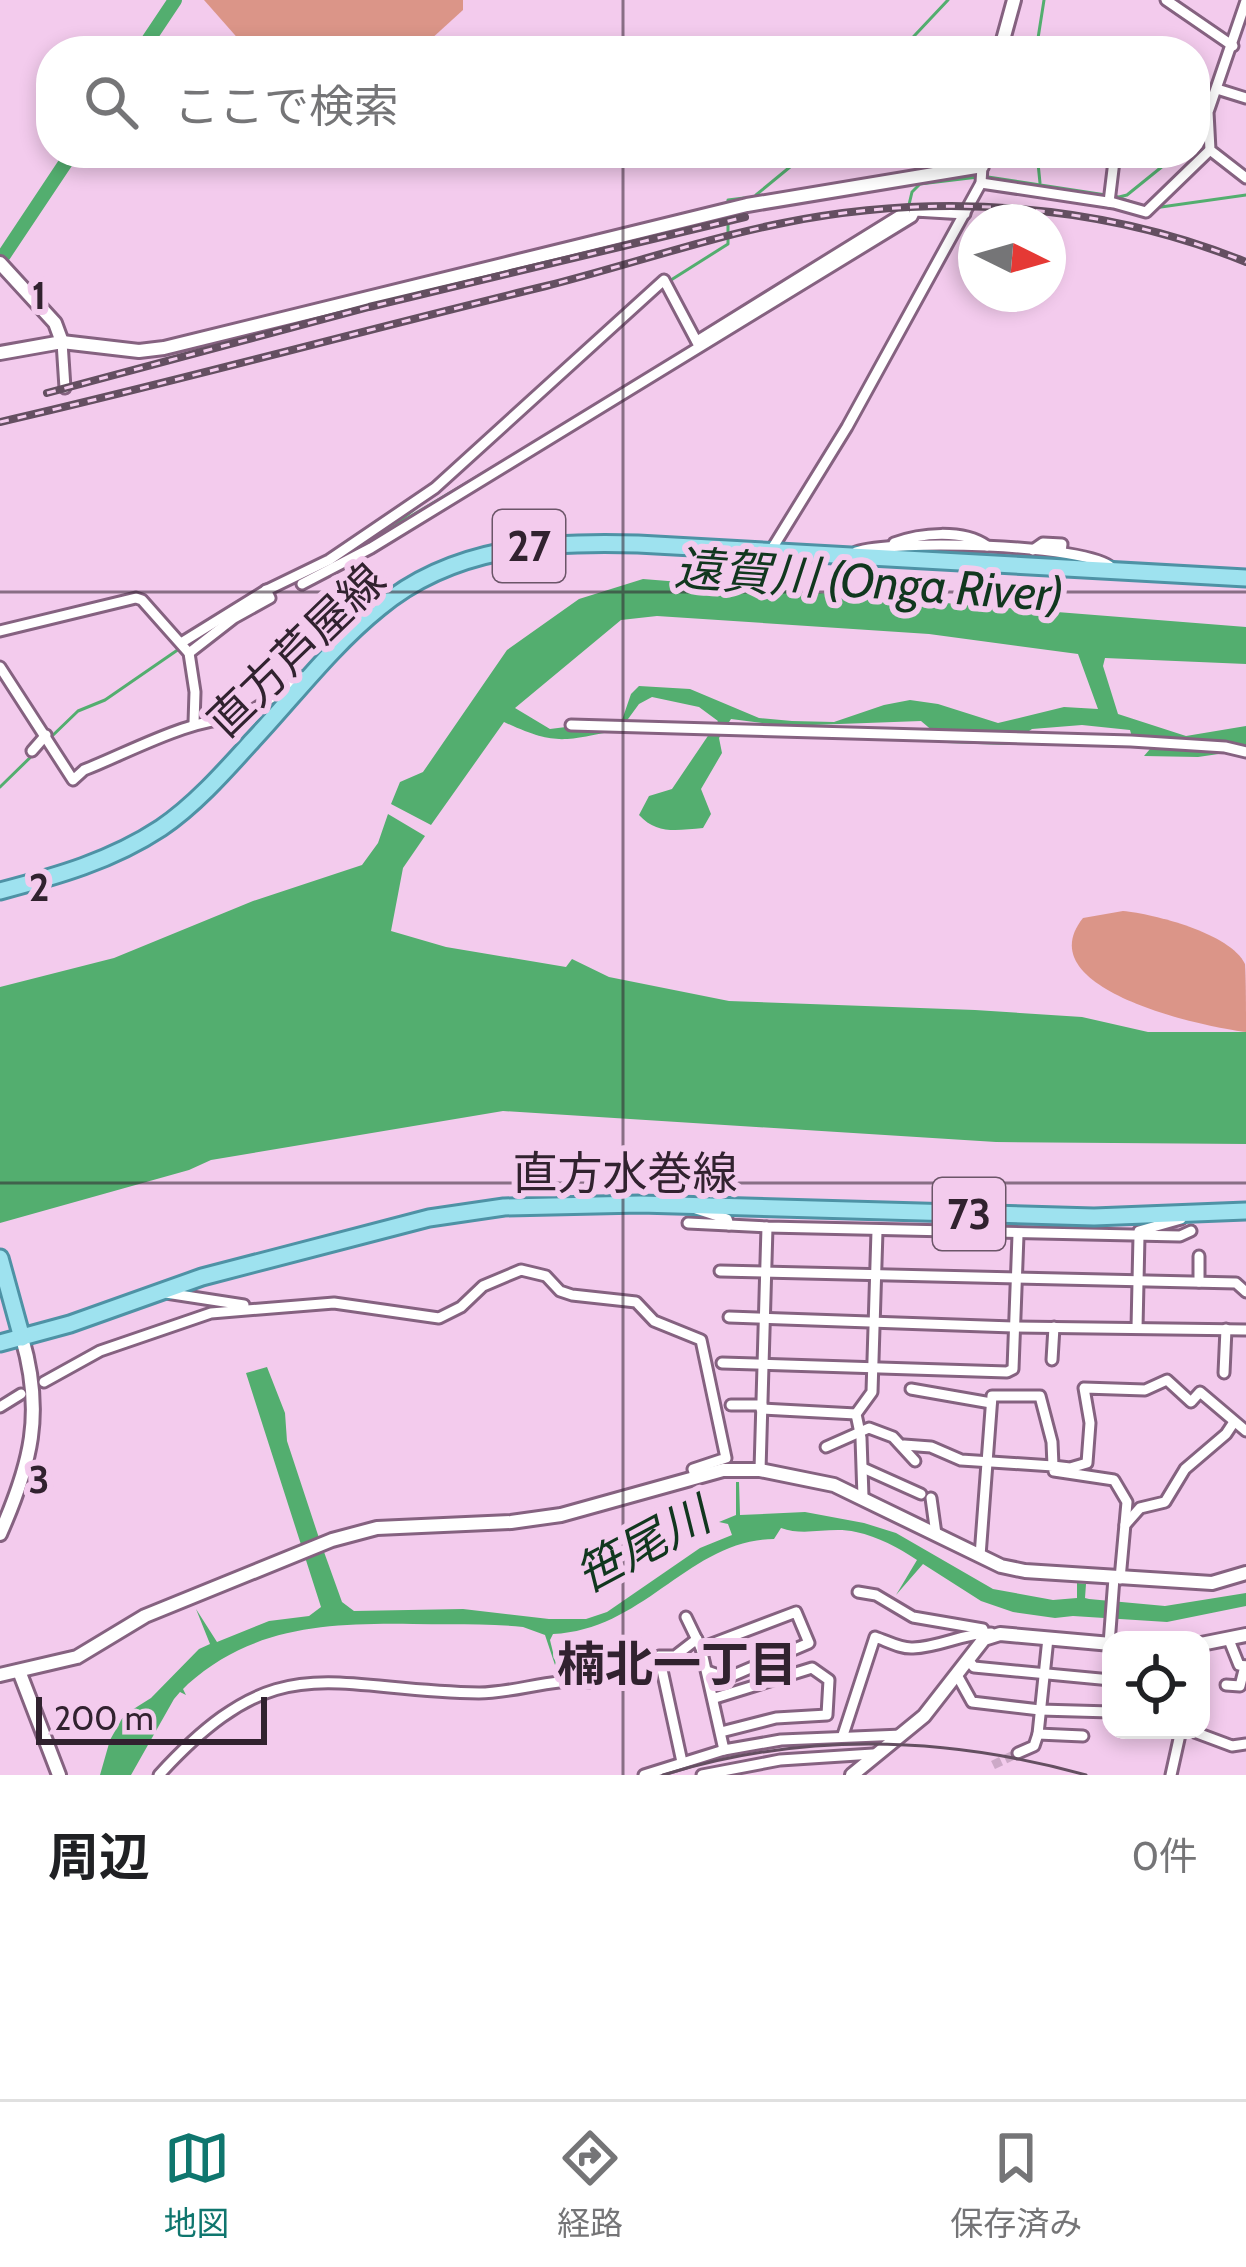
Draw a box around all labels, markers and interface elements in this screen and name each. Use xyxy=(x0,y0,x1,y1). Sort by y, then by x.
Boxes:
search box xyxy=(36,36,1210,168)
icon: search xyxy=(78,69,144,135)
text: ここで検索 xyxy=(174,79,399,133)
north arrow xyxy=(958,204,1066,312)
text: 1 xyxy=(32,271,46,319)
road number: 27 xyxy=(493,510,565,582)
water label: 遠賀川 (Onga River) xyxy=(673,538,1065,624)
street label: 直方芦屋線 xyxy=(196,552,396,748)
text: 2 xyxy=(29,863,49,911)
street label: 直方水巻線 xyxy=(512,1146,738,1200)
road number: 73 xyxy=(933,1178,1005,1250)
text: 3 xyxy=(28,1455,50,1503)
water label: 笹尾川 xyxy=(565,1483,724,1604)
map controls xyxy=(1102,1631,1210,1739)
button: locate xyxy=(1102,1631,1210,1739)
district label: 楠北一丁目 xyxy=(557,1635,797,1693)
scale bar xyxy=(36,1691,267,1744)
text: 200 m xyxy=(54,1698,154,1738)
text: 周辺 xyxy=(48,1826,150,1888)
text: 0件 xyxy=(1132,1832,1198,1880)
tab: 地図 xyxy=(164,2125,230,2245)
tab: 経路 xyxy=(557,2125,623,2245)
tab: 保存済み xyxy=(950,2125,1082,2245)

